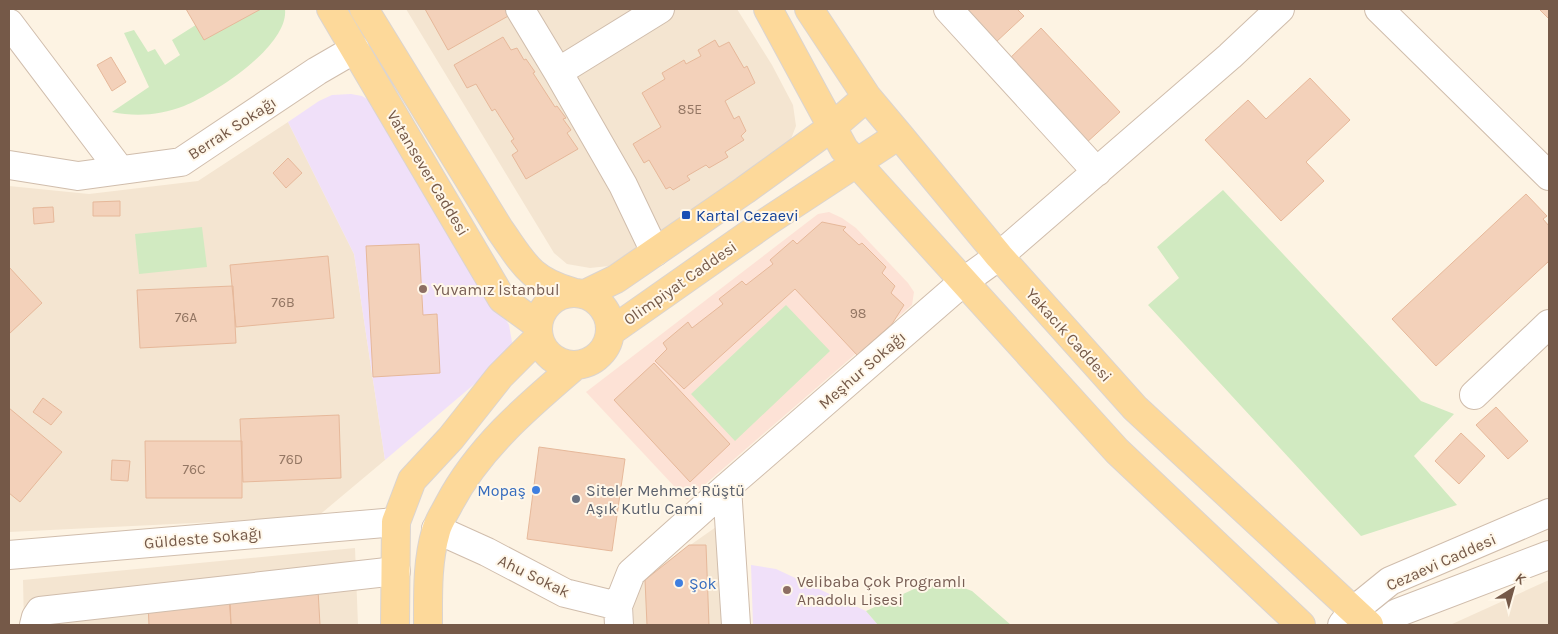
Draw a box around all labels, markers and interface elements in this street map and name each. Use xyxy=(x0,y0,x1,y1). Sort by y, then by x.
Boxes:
street label: Berrak Sokağı xyxy=(184,92,280,164)
house number: 85E xyxy=(678,101,702,118)
street label: Vatansever Caddesi xyxy=(383,107,473,239)
place label: Kartal Cezaevi xyxy=(696,206,799,225)
marker: Kartal Cezaevi xyxy=(680,209,692,221)
street label: Olimpiyat Caddesi xyxy=(620,237,740,329)
place label: Yuvamız İstanbul xyxy=(433,280,559,299)
marker: Yuvamız İstanbul xyxy=(417,283,429,295)
street label: Yakacık Caddesi xyxy=(1022,284,1116,386)
house number: 76B xyxy=(271,294,295,311)
house number: 98 xyxy=(850,305,866,322)
house number: 76A xyxy=(175,309,197,326)
street label: Meşhur Sokağı xyxy=(815,327,909,413)
house number: 76D xyxy=(279,451,303,468)
house number: 76C xyxy=(182,461,206,478)
place label: Mopaş xyxy=(477,481,526,500)
place label: Siteler Mehmet Rüştü Aşık Kutlu Cami xyxy=(586,481,745,518)
marker: Mopaş xyxy=(530,484,542,496)
marker: Siteler Mehmet Rüştü Aşık Kutlu Cami xyxy=(570,493,582,505)
street label: Güldeste Sokağı xyxy=(143,523,263,553)
street label: Cezaevi Caddesi xyxy=(1383,529,1499,595)
street label: Ahu Sokak xyxy=(495,550,573,602)
north arrow xyxy=(1488,564,1538,614)
text: K xyxy=(1512,569,1530,589)
place label: Velibaba Çok Programlı Anadolu Lisesi xyxy=(797,572,966,609)
place label: Şok xyxy=(689,574,716,593)
marker: Şok xyxy=(673,577,685,589)
marker: Velibaba Çok Programlı Anadolu Lisesi xyxy=(781,584,793,596)

